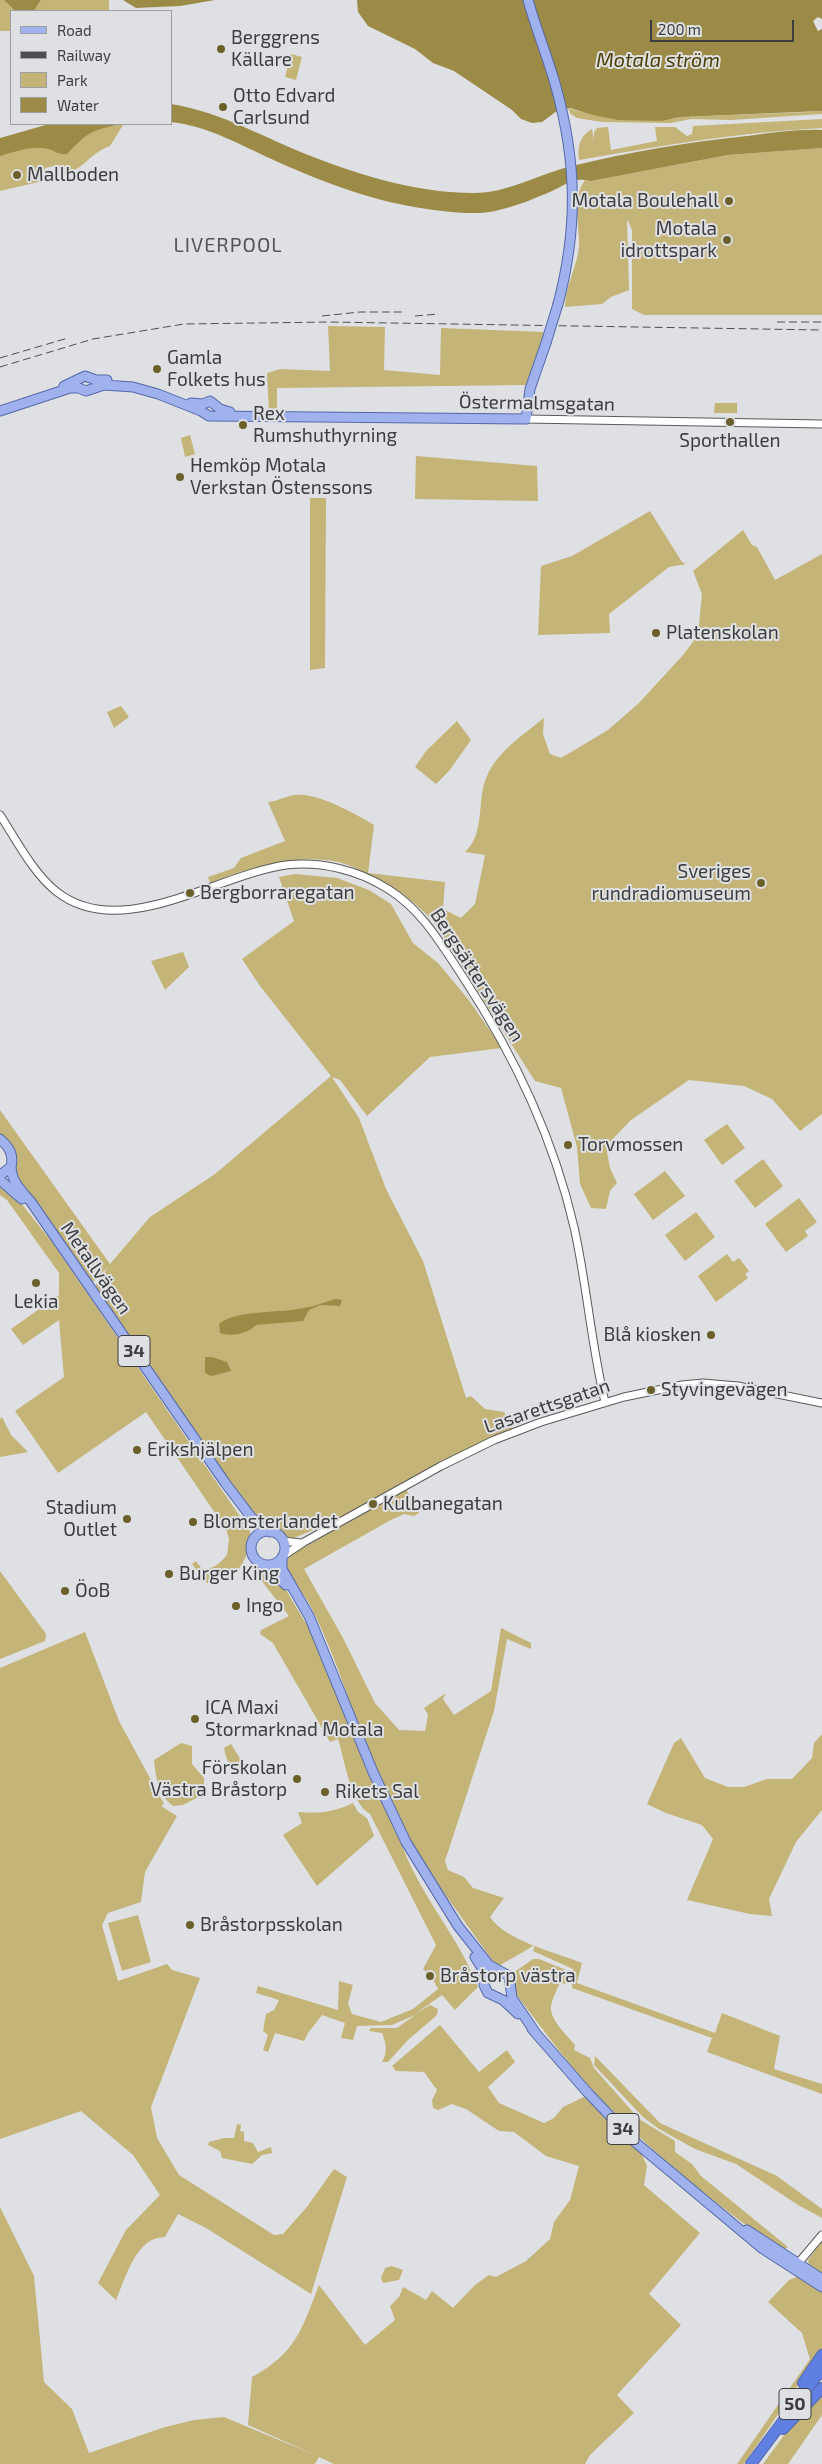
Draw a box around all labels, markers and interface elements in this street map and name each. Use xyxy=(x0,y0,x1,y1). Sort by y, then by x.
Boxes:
legend xyxy=(10,10,172,125)
scale bar xyxy=(652,10,796,42)
text: 200 m xyxy=(658,20,701,38)
text: Road xyxy=(57,21,92,39)
place label: Berggrens Källare xyxy=(231,27,320,71)
marker: Berggrens Källare xyxy=(215,43,227,55)
text: Railway xyxy=(57,46,111,64)
water label: Motala ström xyxy=(596,48,720,72)
text: Park xyxy=(57,71,88,89)
place label: Otto Edvard Carlsund xyxy=(233,85,335,129)
text: Water xyxy=(57,96,99,114)
marker: Otto Edvard Carlsund xyxy=(217,101,229,113)
place label: Mallboden xyxy=(27,164,119,186)
marker: Mallboden xyxy=(11,169,23,181)
place label: Motala Boulehall xyxy=(572,190,719,212)
marker: Motala Boulehall xyxy=(723,195,735,207)
place label: Motala idrottspark xyxy=(620,218,717,262)
district label: LIVERPOOL xyxy=(172,233,284,257)
marker: Motala idrottspark xyxy=(721,234,733,246)
place label: Gamla Folkets hus xyxy=(167,347,266,391)
marker: Gamla Folkets hus xyxy=(151,363,163,375)
street label: Östermalmsgatan xyxy=(459,390,615,416)
place label: Rex Rumshuthyrning xyxy=(253,403,397,447)
marker: Sporthallen xyxy=(724,416,736,428)
marker: Rex Rumshuthyrning xyxy=(237,419,249,431)
place label: Sporthallen xyxy=(679,430,781,452)
place label: Hemköp Motala Verkstan Östenssons xyxy=(190,455,373,499)
marker: Hemköp Motala Verkstan Östenssons xyxy=(174,471,186,483)
place label: Platenskolan xyxy=(666,622,779,644)
marker: Platenskolan xyxy=(650,627,662,639)
place label: Sveriges rundradiomuseum xyxy=(591,861,751,905)
marker: Sveriges rundradiomuseum xyxy=(755,877,767,889)
place label: Bergborraregatan xyxy=(200,882,355,904)
marker: Bergborraregatan xyxy=(184,887,196,899)
street label: Bergsättersvägen xyxy=(425,904,529,1046)
place label: Torvmossen xyxy=(578,1134,683,1156)
marker: Torvmossen xyxy=(562,1139,574,1151)
street label: Metallvägen xyxy=(56,1217,136,1319)
marker: Lekia xyxy=(30,1277,42,1289)
place label: Lekia xyxy=(14,1291,58,1313)
place label: Blå kiosken xyxy=(603,1324,701,1346)
marker: Blå kiosken xyxy=(705,1329,717,1341)
road number: 34 xyxy=(118,1335,150,1366)
street label: Lasarettsgatan xyxy=(481,1374,613,1438)
place label: Styvingevägen xyxy=(661,1379,788,1401)
marker: Styvingevägen xyxy=(645,1384,657,1396)
place label: Erikshjälpen xyxy=(147,1439,253,1461)
marker: Erikshjälpen xyxy=(131,1444,143,1456)
place label: Kulbanegatan xyxy=(383,1493,503,1515)
place label: Stadium Outlet xyxy=(46,1497,117,1541)
marker: Kulbanegatan xyxy=(367,1498,379,1510)
place label: Blomsterlandet xyxy=(203,1511,338,1533)
marker: Stadium Outlet xyxy=(121,1513,133,1525)
marker: Blomsterlandet xyxy=(187,1516,199,1528)
place label: Burger King xyxy=(179,1563,279,1585)
marker: Burger King xyxy=(163,1568,175,1580)
place label: ÖoB xyxy=(75,1580,110,1602)
marker: ÖoB xyxy=(59,1585,71,1597)
place label: Ingo xyxy=(246,1595,283,1617)
marker: Ingo xyxy=(230,1600,242,1612)
place label: ICA Maxi Stormarknad Motala xyxy=(205,1697,383,1741)
marker: ICA Maxi Stormarknad Motala xyxy=(189,1713,201,1725)
place label: Förskolan Västra Bråstorp xyxy=(150,1757,287,1801)
marker: Förskolan Västra Bråstorp xyxy=(291,1773,303,1785)
place label: Rikets Sal xyxy=(335,1781,419,1803)
marker: Rikets Sal xyxy=(319,1786,331,1798)
place label: Bråstorpsskolan xyxy=(200,1914,343,1936)
marker: Bråstorpsskolan xyxy=(184,1919,196,1931)
place label: Bråstorp västra xyxy=(440,1965,576,1987)
marker: Bråstorp västra xyxy=(424,1970,436,1982)
road number: 34 xyxy=(607,2114,639,2144)
road number: 50 xyxy=(779,2388,811,2420)

